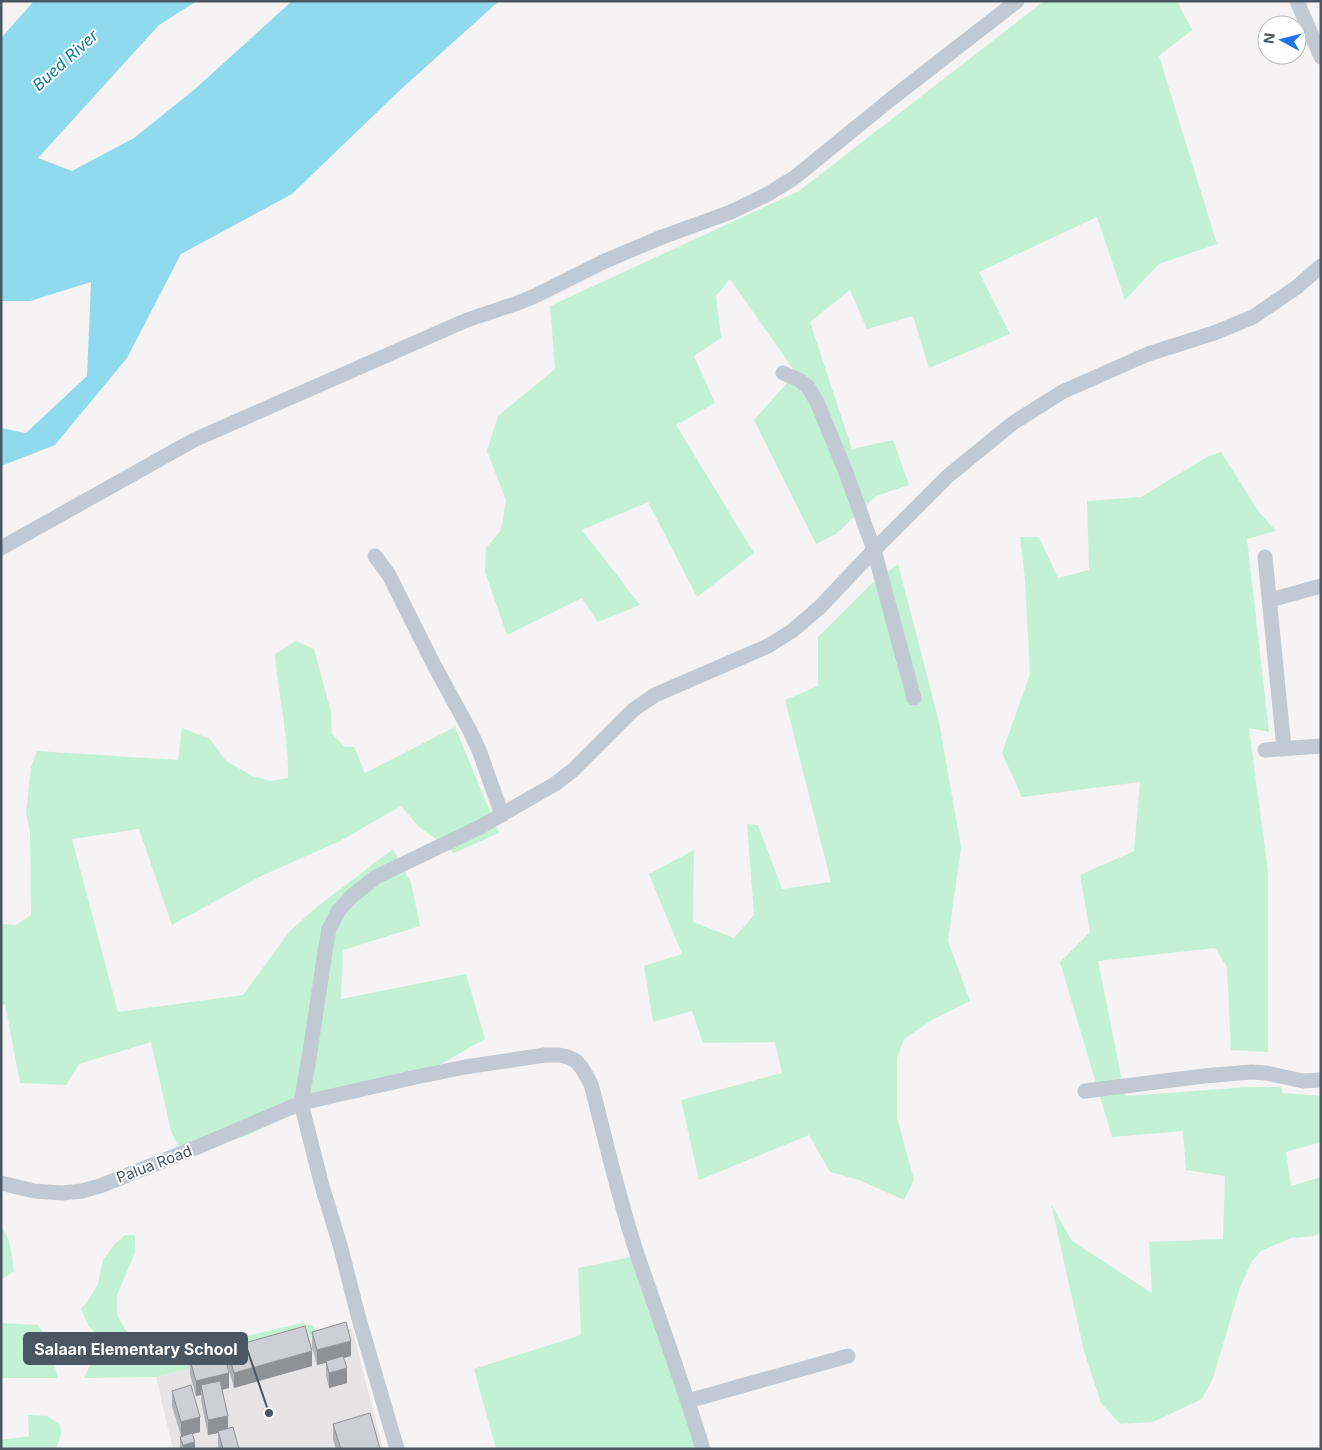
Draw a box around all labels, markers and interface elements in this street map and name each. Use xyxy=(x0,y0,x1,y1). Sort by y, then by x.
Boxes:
north arrow xyxy=(1257,15,1307,65)
water label: Bued River xyxy=(28,25,103,95)
text: N xyxy=(1260,32,1278,45)
street label: Palua Road xyxy=(114,1141,194,1187)
callout: Salaan Elementary School xyxy=(24,1333,247,1364)
text: Salaan Elementary School xyxy=(34,1339,238,1359)

